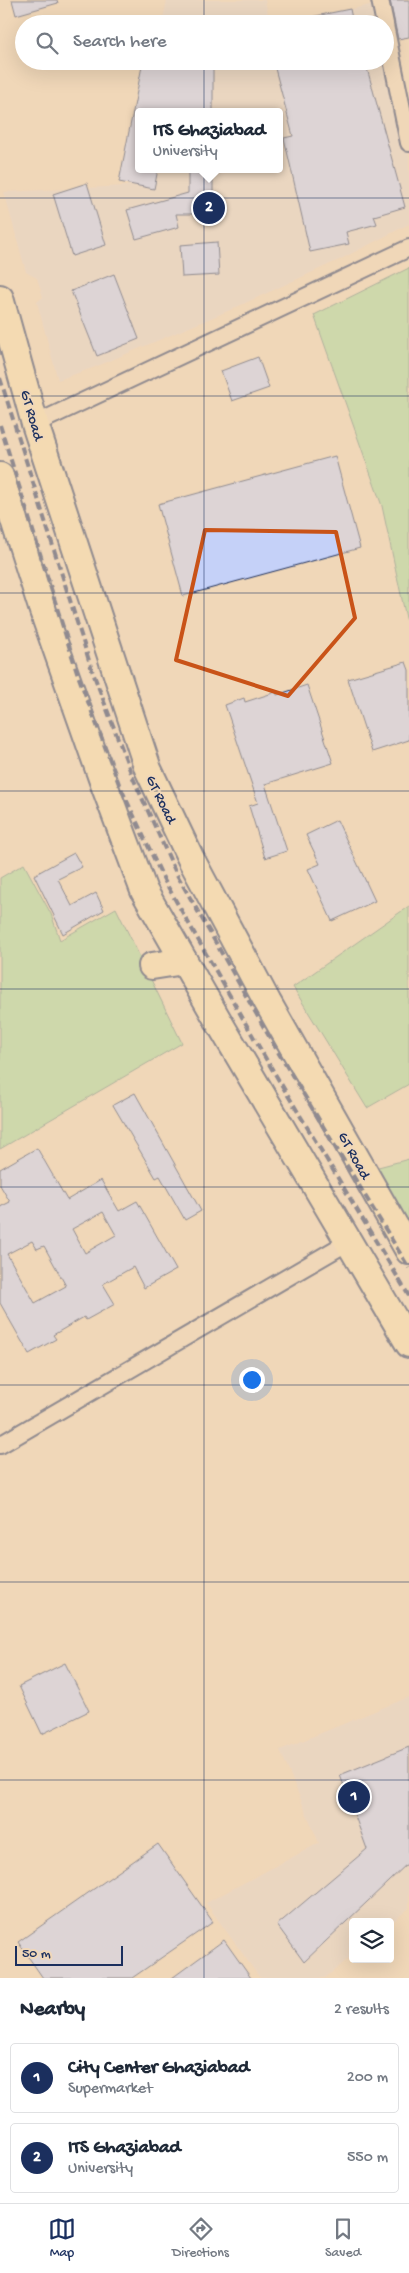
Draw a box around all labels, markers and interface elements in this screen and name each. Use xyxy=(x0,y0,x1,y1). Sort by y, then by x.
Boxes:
search box xyxy=(15,15,394,70)
icon: search xyxy=(33,29,61,57)
text: Search here xyxy=(73,31,167,54)
popup xyxy=(135,108,283,173)
text: ITS Ghaziabad xyxy=(153,120,265,143)
text: University xyxy=(153,143,218,162)
pin: 2 xyxy=(193,189,225,227)
street label: GT Road xyxy=(15,388,47,444)
street label: GT Road xyxy=(141,773,180,828)
street label: GT Road xyxy=(333,1129,374,1184)
your location xyxy=(239,1367,265,1393)
pin: 1 xyxy=(338,1778,370,1816)
map controls xyxy=(349,1918,394,1963)
button: layers xyxy=(349,1918,394,1963)
scale bar xyxy=(15,1943,122,1966)
text: 50 m xyxy=(22,1946,51,1963)
text: Nearby xyxy=(20,1998,85,2023)
text: 2 results xyxy=(334,2001,389,2020)
text: City Center Ghaziabad xyxy=(68,2057,249,2080)
text: 1 xyxy=(34,2069,40,2088)
text: 200 m xyxy=(347,2069,388,2088)
text: Supermarket xyxy=(68,2080,153,2099)
text: ITS Ghaziabad xyxy=(68,2137,181,2160)
text: 2 xyxy=(33,2149,41,2168)
text: 550 m xyxy=(347,2149,388,2168)
text: University xyxy=(68,2160,133,2179)
tab: Map xyxy=(48,2215,76,2262)
tab: Directions xyxy=(172,2215,229,2262)
tab: Saved xyxy=(325,2215,361,2262)

